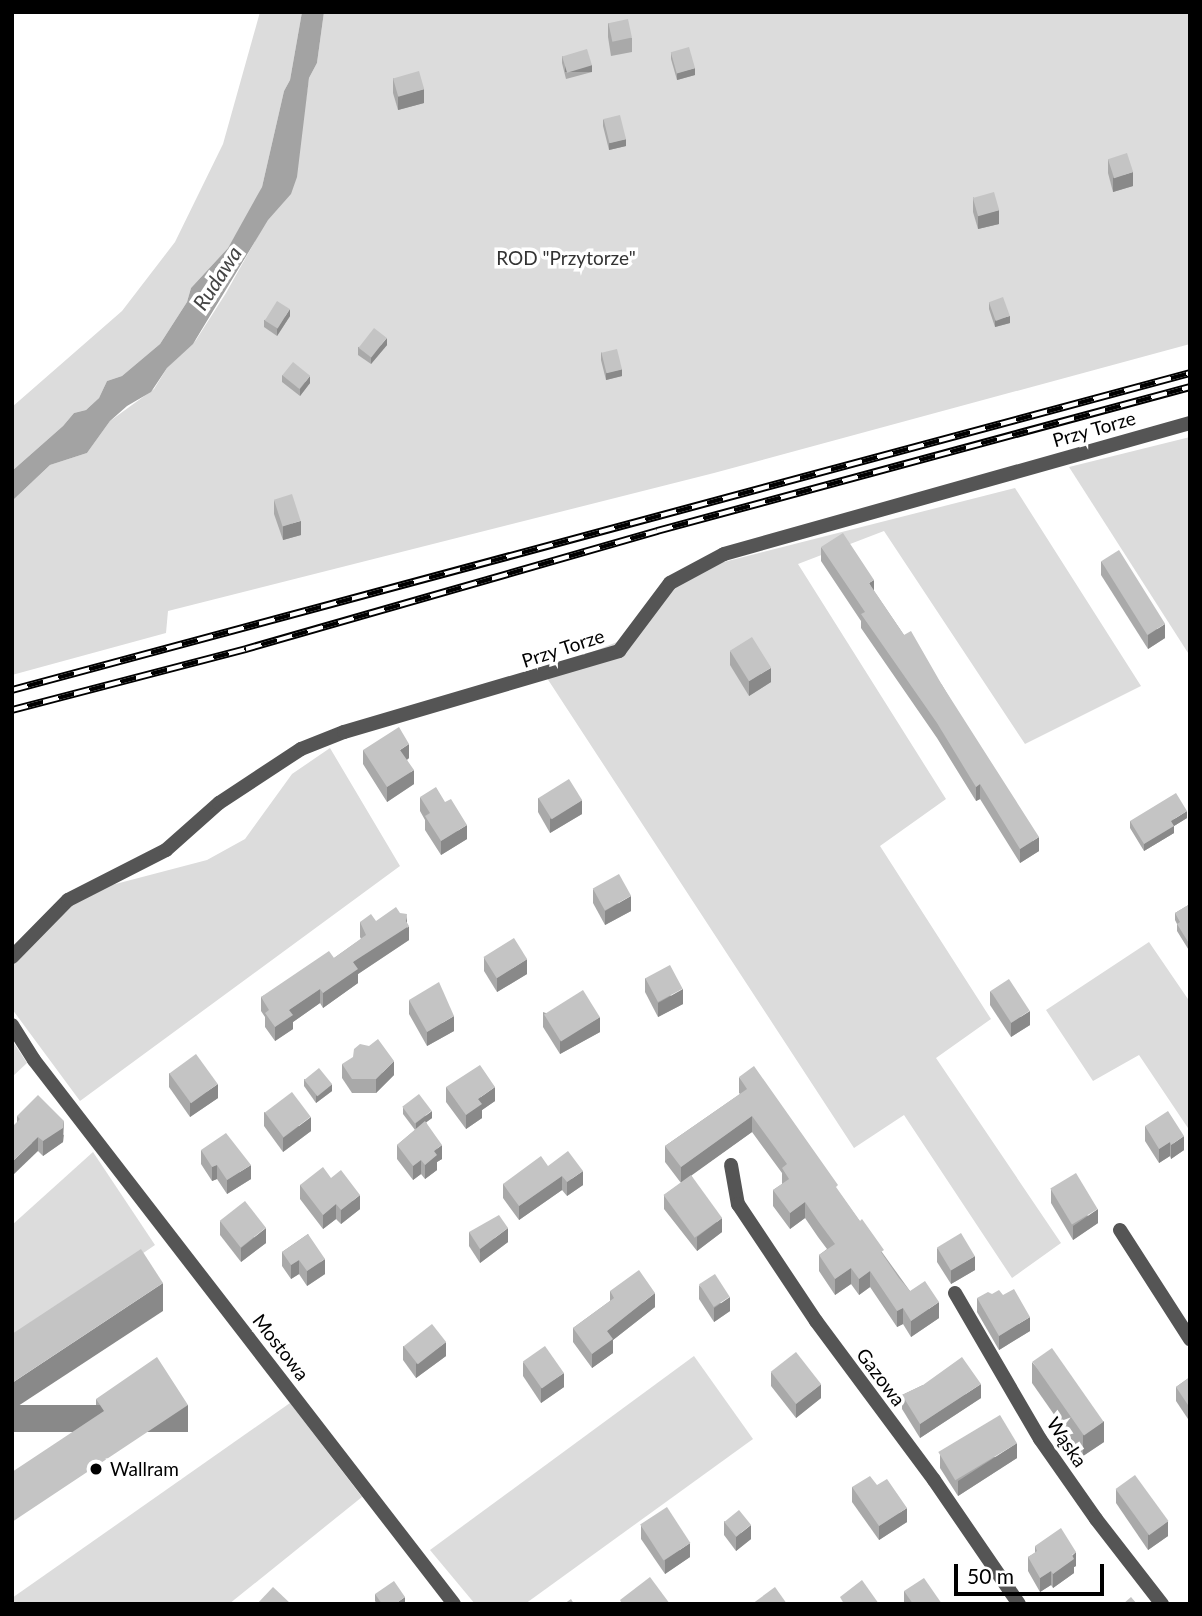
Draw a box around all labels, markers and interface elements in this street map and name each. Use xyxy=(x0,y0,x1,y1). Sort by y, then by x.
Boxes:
water label: Rudawa xyxy=(187,242,247,314)
park label: ROD "Przytorze" xyxy=(496,247,636,269)
street label: Przy Torze xyxy=(1049,406,1139,452)
street label: Przy Torze xyxy=(518,624,608,672)
street label: Mostowa xyxy=(248,1309,314,1385)
street label: Gazowa xyxy=(852,1344,910,1410)
street label: Wąska xyxy=(1042,1413,1092,1471)
place label: Wallram xyxy=(110,1458,179,1480)
marker: Wallram xyxy=(88,1461,104,1477)
scale bar xyxy=(957,1550,1108,1594)
text: 50 m xyxy=(967,1563,1014,1588)

